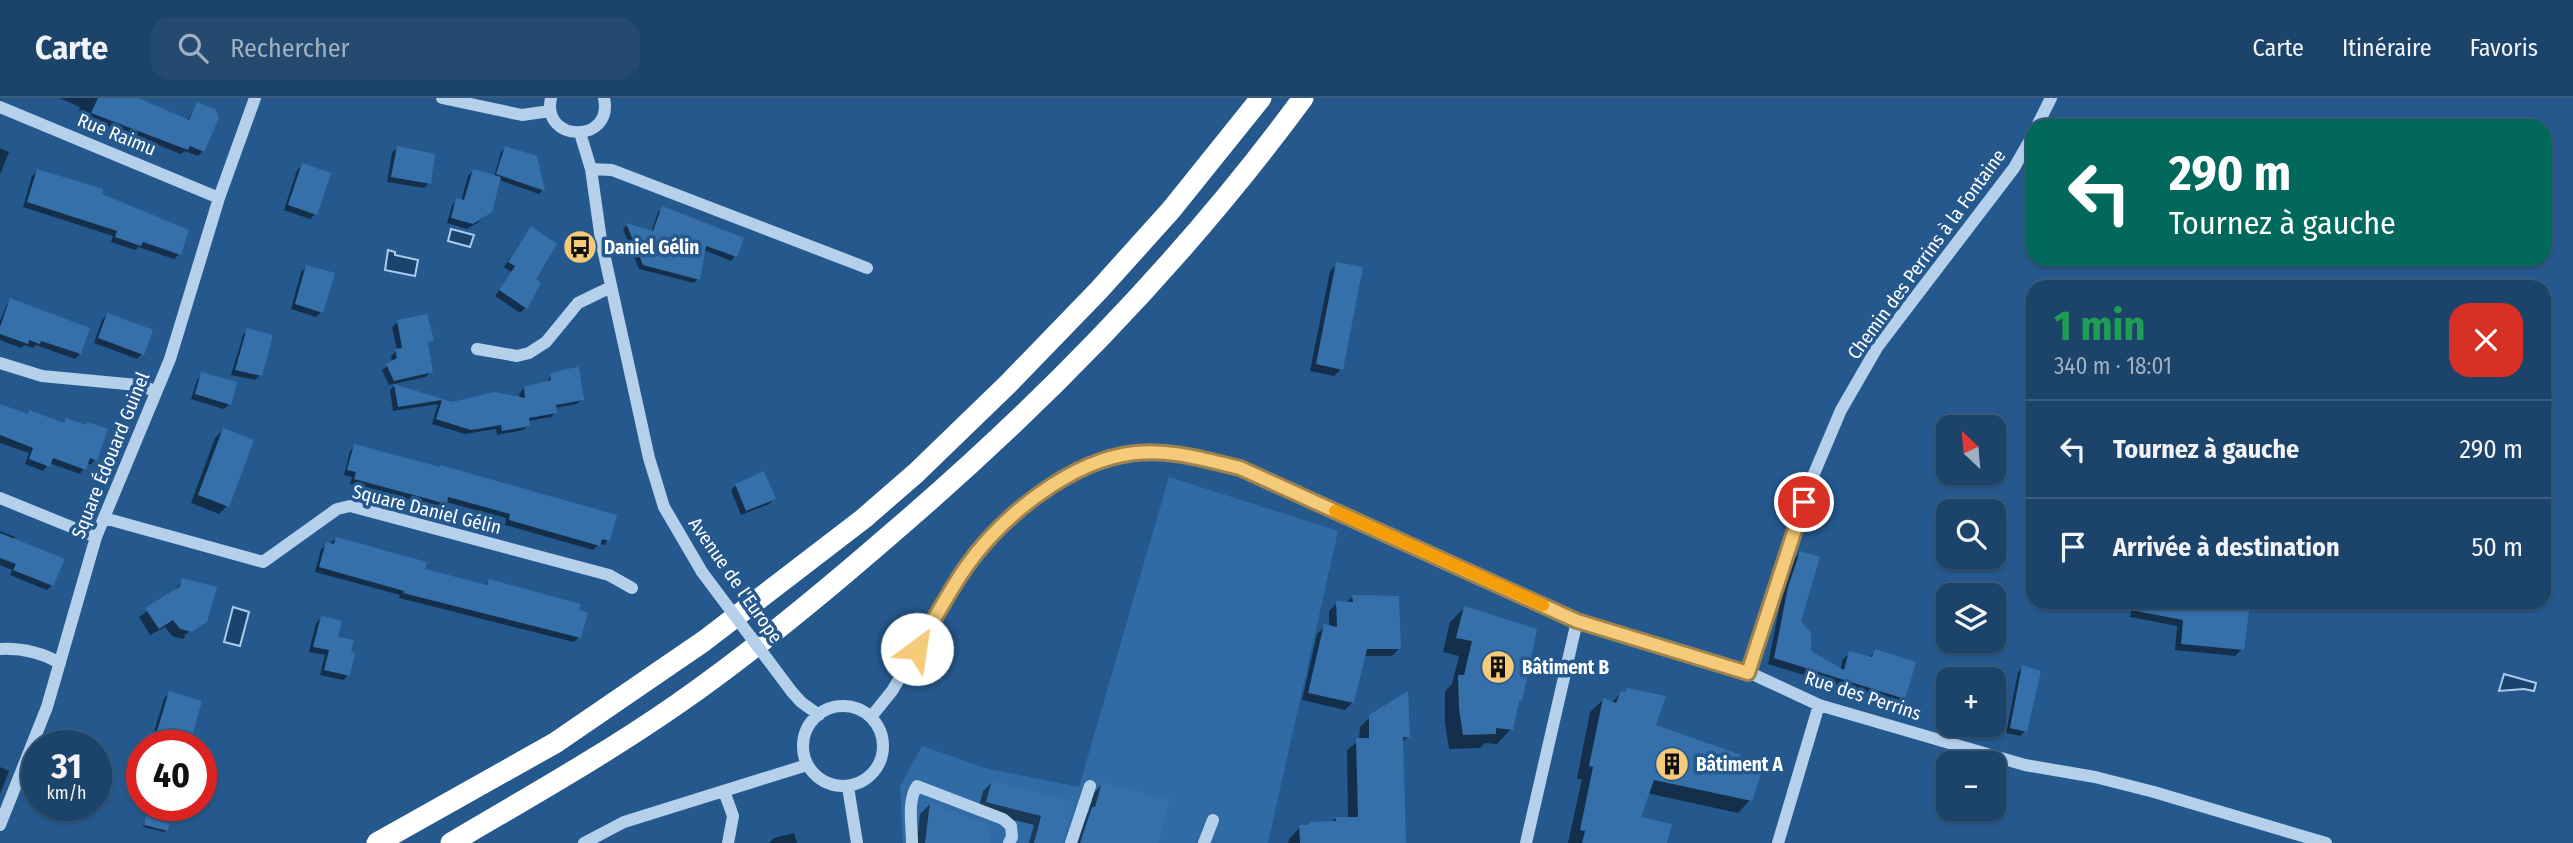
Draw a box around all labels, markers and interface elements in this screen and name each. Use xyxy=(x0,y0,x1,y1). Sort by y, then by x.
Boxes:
search box xyxy=(150,17,640,80)
text: Carte xyxy=(35,28,108,68)
icon: search xyxy=(174,29,212,67)
text: Rechercher xyxy=(230,33,350,64)
text: Carte xyxy=(2253,34,2304,62)
text: Itinéraire xyxy=(2342,34,2432,62)
text: Favoris xyxy=(2470,34,2538,62)
street label: Rue Raimu xyxy=(74,108,160,161)
text: 290 m xyxy=(2169,144,2291,203)
street label: Chemin des Perrins à la Fontaine xyxy=(1842,145,2010,364)
icon: left xyxy=(2054,147,2145,238)
text: Tournez à gauche xyxy=(2169,204,2396,242)
bus stop icon: Daniel Gélin xyxy=(561,228,599,266)
place label: Daniel Gélin xyxy=(604,236,699,259)
text: 1 min xyxy=(2054,301,2145,351)
button: close xyxy=(2449,303,2523,377)
text: 340 m · 18:01 xyxy=(2054,352,2172,380)
street label: Square Édouard Guinel xyxy=(67,369,154,542)
north arrow xyxy=(1936,415,2006,485)
map controls xyxy=(1936,415,2006,821)
icon: left xyxy=(2054,430,2092,468)
text: Tournez à gauche xyxy=(2113,434,2299,465)
text: 290 m xyxy=(2459,434,2523,465)
pin xyxy=(1774,472,1834,532)
street label: Square Daniel Gélin xyxy=(350,480,504,539)
icon: arrive xyxy=(1785,483,1823,521)
button: search xyxy=(1936,499,2006,569)
street label: Avenue de l'Europe xyxy=(684,513,788,648)
icon: arrive xyxy=(2054,528,2092,566)
text: Arrivée à destination xyxy=(2113,532,2340,563)
text: 50 m xyxy=(2471,532,2523,563)
button: layers xyxy=(1936,583,2006,653)
position arrow xyxy=(880,612,954,686)
building icon: Bâtiment B xyxy=(1479,648,1517,686)
place label: Bâtiment B xyxy=(1522,656,1609,679)
street label: Rue des Perrins xyxy=(1802,666,1924,725)
button: + xyxy=(1936,667,2006,737)
speed limit sign: 40 xyxy=(126,730,217,821)
text: 31 xyxy=(51,745,82,787)
building icon: Bâtiment A xyxy=(1653,745,1691,783)
button: − xyxy=(1936,751,2006,821)
place label: Bâtiment A xyxy=(1696,753,1783,776)
text: km/h xyxy=(46,782,87,804)

